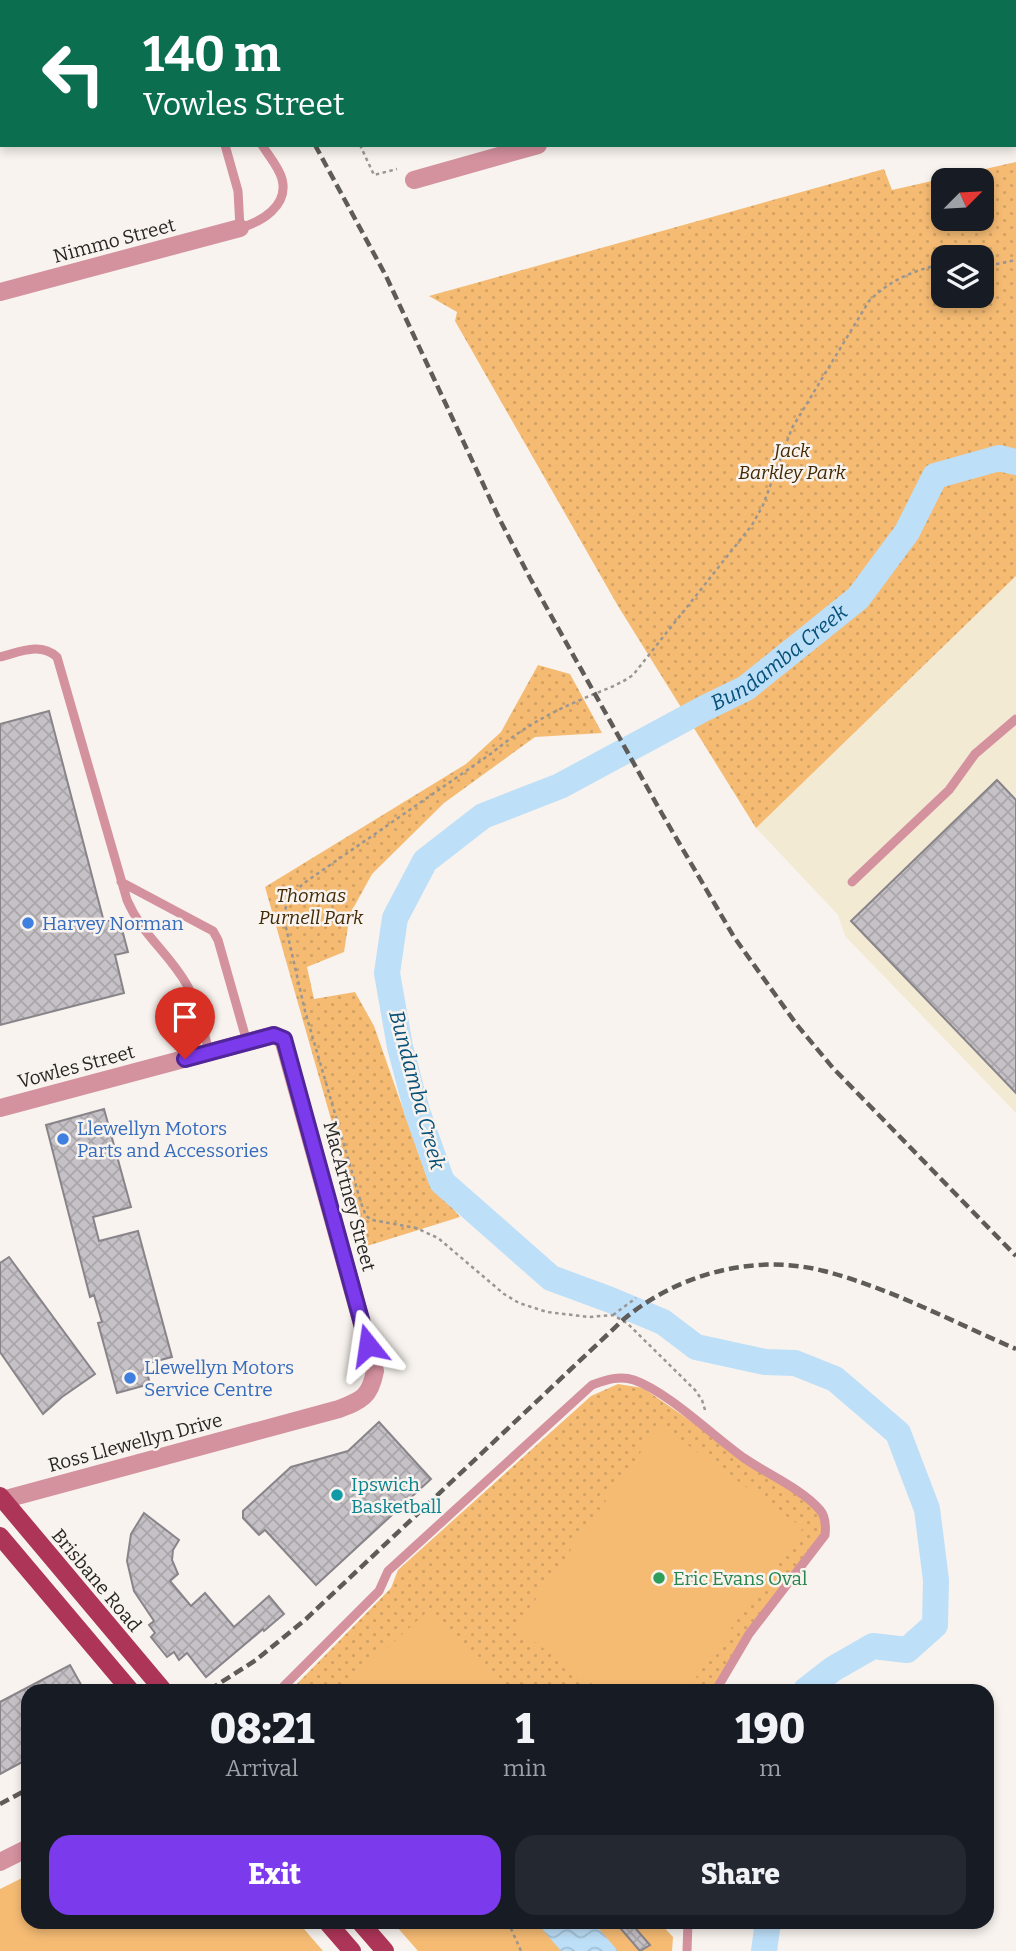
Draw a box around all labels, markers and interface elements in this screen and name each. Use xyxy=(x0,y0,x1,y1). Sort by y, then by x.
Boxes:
text: 140 m xyxy=(143,25,281,84)
icon: left xyxy=(28,28,119,119)
text: Vowles Street xyxy=(143,85,345,123)
north arrow xyxy=(931,168,994,231)
map controls xyxy=(931,168,994,308)
street label: Nimmo Street xyxy=(51,213,178,268)
button: layers xyxy=(931,245,994,308)
park label: Jack Barkley Park xyxy=(738,439,846,484)
water label: Bundamba Creek xyxy=(707,598,853,716)
park label: Thomas Purnell Park xyxy=(259,884,364,929)
place label: Harvey Norman xyxy=(42,912,184,935)
marker: Harvey Norman xyxy=(20,915,36,931)
pin xyxy=(155,987,215,1059)
icon: arrive xyxy=(166,998,204,1036)
water label: Bundamba Creek xyxy=(383,1008,451,1173)
street label: Vowles Street xyxy=(15,1040,137,1093)
place label: Llewellyn Motors Parts and Accessories xyxy=(77,1117,268,1162)
street label: MacArtney Street xyxy=(318,1118,381,1274)
marker: Llewellyn Motors Parts and Accessories xyxy=(55,1131,71,1147)
position arrow xyxy=(331,1308,405,1382)
place label: Llewellyn Motors Service Centre xyxy=(144,1356,294,1401)
marker: Llewellyn Motors Service Centre xyxy=(122,1370,138,1386)
street label: Ross Llewellyn Drive xyxy=(45,1408,225,1477)
place label: Ipswich Basketball xyxy=(351,1473,442,1518)
marker: Ipswich Basketball xyxy=(329,1487,345,1503)
street label: Brisbane Road xyxy=(47,1524,146,1636)
place label: Eric Evans Oval xyxy=(673,1567,807,1590)
marker: Eric Evans Oval xyxy=(651,1570,667,1586)
text: 08:21 xyxy=(210,1704,314,1754)
text: 1 xyxy=(515,1704,534,1754)
text: 190 xyxy=(735,1704,805,1754)
text: Arrival xyxy=(226,1754,298,1782)
text: min xyxy=(503,1754,546,1782)
text: m xyxy=(759,1754,781,1782)
button: Exit xyxy=(49,1835,501,1915)
button: Share xyxy=(515,1835,966,1915)

